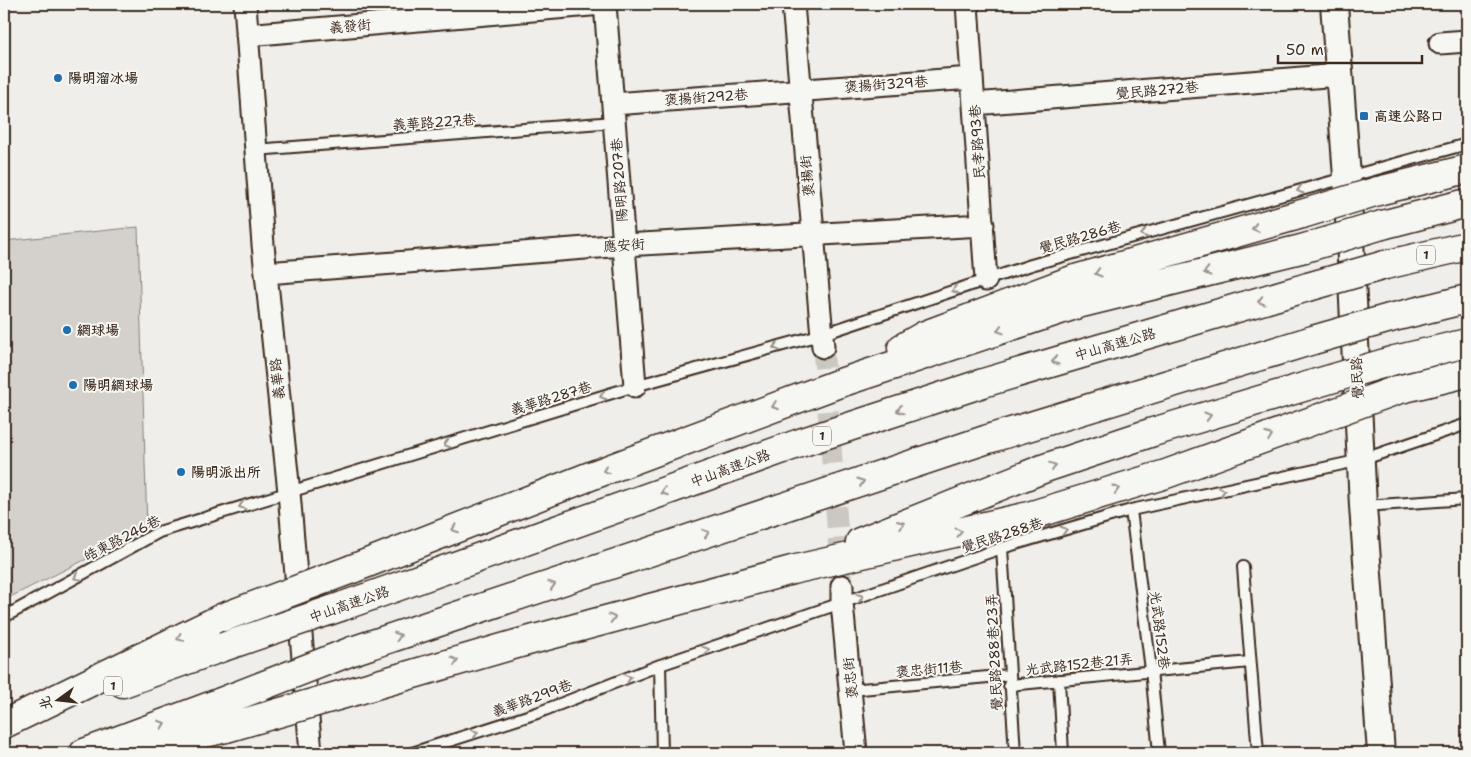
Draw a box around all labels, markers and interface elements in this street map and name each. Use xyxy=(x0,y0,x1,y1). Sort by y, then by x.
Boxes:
street label: 義發街 xyxy=(328,15,372,37)
scale bar xyxy=(1278,32,1422,64)
text: 50 m xyxy=(1286,40,1324,60)
place label: 陽明溜冰場 xyxy=(68,69,138,87)
marker: 陽明溜冰場 xyxy=(52,72,64,84)
street label: 褒揚街329巷 xyxy=(844,72,929,96)
street label: 覺民路272巷 xyxy=(1115,77,1200,103)
street label: 褒揚街292巷 xyxy=(663,85,749,109)
street label: 民孝路93巷 xyxy=(965,103,989,180)
place label: 高速公路口 xyxy=(1374,107,1444,125)
street label: 義華路227巷 xyxy=(392,110,477,134)
marker: 高速公路口 xyxy=(1358,110,1370,122)
street label: 陽明路207巷 xyxy=(607,136,631,223)
street label: 褒揚街 xyxy=(796,154,818,198)
one-way arrow xyxy=(1297,185,1305,195)
street label: 覺民路286巷 xyxy=(1037,216,1124,257)
one-way arrow xyxy=(1251,222,1259,232)
one-way arrow xyxy=(1140,228,1149,238)
street label: 應安街 xyxy=(602,235,646,255)
road number: 1 xyxy=(1417,246,1435,264)
one-way arrow xyxy=(1202,266,1211,277)
one-way arrow xyxy=(1095,267,1103,277)
one-way arrow xyxy=(951,285,960,295)
one-way arrow xyxy=(1257,295,1266,305)
place label: 網球場 xyxy=(77,321,119,339)
marker: 網球場 xyxy=(61,324,73,336)
one-way arrow xyxy=(996,324,1005,334)
street label: 中山高速公路 xyxy=(1072,324,1158,364)
one-way arrow xyxy=(773,342,781,352)
one-way arrow xyxy=(1051,356,1059,366)
street label: 義華路 xyxy=(266,357,288,401)
street label: 覺民路 xyxy=(1347,357,1367,399)
place label: 陽明網球場 xyxy=(83,376,153,394)
street label: 義華路287巷 xyxy=(508,377,595,419)
marker: 陽明網球場 xyxy=(67,379,79,391)
one-way arrow xyxy=(599,391,607,401)
one-way arrow xyxy=(771,400,779,410)
one-way arrow xyxy=(896,404,904,414)
one-way arrow xyxy=(1203,411,1211,421)
road number: 1 xyxy=(813,426,831,446)
one-way arrow xyxy=(1264,432,1273,442)
one-way arrow xyxy=(444,438,452,448)
street label: 中山高速公路 xyxy=(687,445,773,491)
one-way arrow xyxy=(1048,462,1057,472)
place label: 陽明派出所 xyxy=(191,463,261,481)
one-way arrow xyxy=(602,464,611,474)
marker: 陽明派出所 xyxy=(175,466,187,478)
one-way arrow xyxy=(856,478,864,488)
one-way arrow xyxy=(1111,485,1119,495)
one-way arrow xyxy=(660,486,668,496)
one-way arrow xyxy=(1217,486,1226,496)
one-way arrow xyxy=(238,501,247,511)
street label: 皓東路246巷 xyxy=(80,510,165,565)
street label: 覺民路288巷 xyxy=(959,513,1046,557)
one-way arrow xyxy=(896,520,905,531)
one-way arrow xyxy=(451,523,460,533)
one-way arrow xyxy=(1059,526,1068,536)
one-way arrow xyxy=(954,527,963,538)
one-way arrow xyxy=(702,529,710,539)
one-way arrow xyxy=(74,571,83,581)
one-way arrow xyxy=(547,580,556,590)
street label: 中山高速公路 xyxy=(306,582,392,626)
street label: 光武路152巷 xyxy=(1146,590,1174,671)
one-way arrow xyxy=(855,593,864,603)
street label: 覺民路288巷23弄 xyxy=(982,593,1006,711)
one-way arrow xyxy=(607,613,616,624)
one-way arrow xyxy=(176,632,185,642)
one-way arrow xyxy=(393,632,402,642)
one-way arrow xyxy=(701,645,710,655)
street label: 光武路152巷21弄 xyxy=(1024,649,1134,679)
street label: 褒忠街 xyxy=(839,656,861,700)
one-way arrow xyxy=(451,657,459,667)
street label: 褒忠街11巷 xyxy=(895,657,964,681)
one-way arrow xyxy=(623,673,632,684)
north arrow xyxy=(32,674,82,724)
street label: 義華路299巷 xyxy=(489,675,576,721)
road number: 1 xyxy=(104,676,122,696)
text: 北 xyxy=(35,694,56,712)
one-way arrow xyxy=(158,720,166,730)
one-way arrow xyxy=(470,728,479,738)

